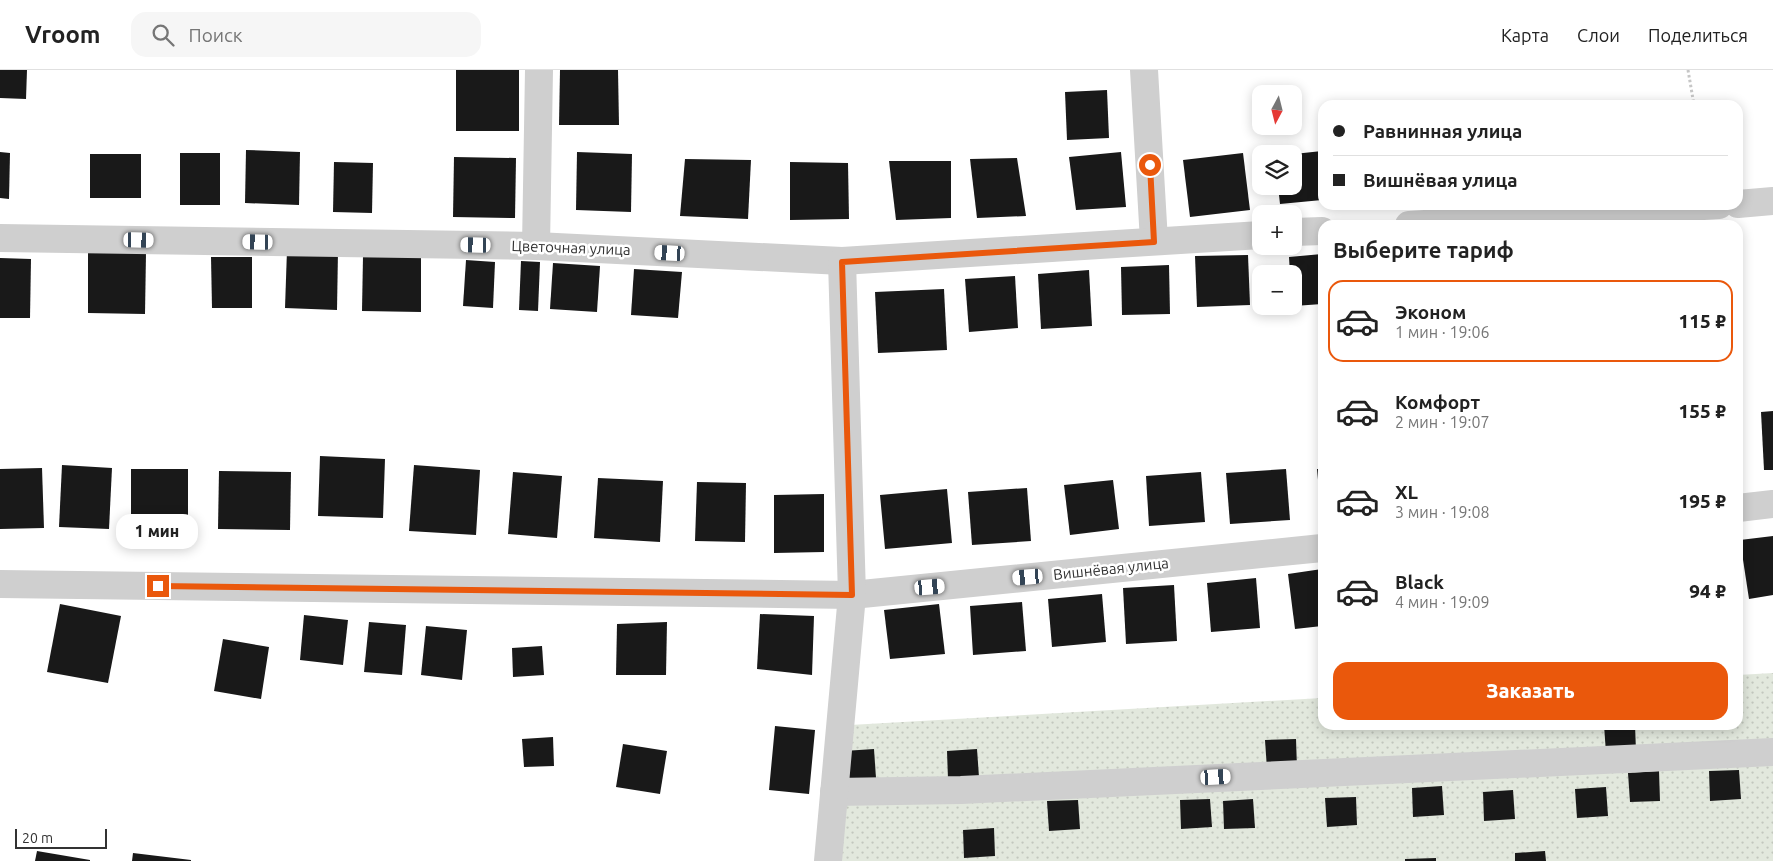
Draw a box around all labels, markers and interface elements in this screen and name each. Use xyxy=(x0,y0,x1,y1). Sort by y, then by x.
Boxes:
search box xyxy=(131,12,481,57)
text: Vroom xyxy=(25,21,101,48)
icon: search xyxy=(149,21,177,49)
text: Поиск xyxy=(189,24,243,46)
text: Карта xyxy=(1501,25,1549,45)
text: Слои xyxy=(1577,25,1620,45)
text: Поделиться xyxy=(1648,25,1748,45)
north arrow xyxy=(1252,85,1302,135)
map controls xyxy=(1252,85,1302,315)
text: Равнинная улица xyxy=(1363,120,1522,142)
button: layers xyxy=(1252,145,1302,195)
route start xyxy=(1139,154,1161,176)
text: Вишнёвая улица xyxy=(1363,169,1518,191)
button: + xyxy=(1252,205,1302,255)
car xyxy=(123,232,154,248)
car xyxy=(242,234,273,250)
car xyxy=(460,237,491,253)
street label: Цветочная улица xyxy=(511,237,631,258)
text: Выберите тариф xyxy=(1333,237,1514,262)
car xyxy=(654,245,685,261)
button: − xyxy=(1252,265,1302,315)
icon: car xyxy=(1335,299,1380,344)
text: Эконом xyxy=(1395,301,1466,323)
text: 115 ₽ xyxy=(1679,310,1726,332)
text: 1 мин · 19:06 xyxy=(1395,323,1489,341)
icon: car xyxy=(1335,389,1380,434)
text: Комфорт xyxy=(1395,391,1480,413)
text: 155 ₽ xyxy=(1679,400,1726,422)
text: 2 мин · 19:07 xyxy=(1395,413,1489,431)
icon: car xyxy=(1335,479,1380,524)
text: XL xyxy=(1395,481,1418,503)
text: 195 ₽ xyxy=(1679,490,1726,512)
text: 3 мин · 19:08 xyxy=(1395,503,1489,521)
callout: 1 мин xyxy=(117,514,199,548)
text: 1 мин xyxy=(135,522,179,540)
street label: Вишнёвая улица xyxy=(1052,554,1170,583)
car xyxy=(1012,568,1043,586)
icon: car xyxy=(1335,569,1380,614)
text: Black xyxy=(1395,571,1444,593)
route end xyxy=(147,575,169,597)
car xyxy=(914,578,945,596)
text: 94 ₽ xyxy=(1689,580,1726,602)
text: 4 мин · 19:09 xyxy=(1395,593,1489,611)
button: Заказать xyxy=(1333,662,1728,720)
car xyxy=(1200,769,1231,785)
scale bar xyxy=(15,826,108,849)
text: 20 m xyxy=(22,830,53,846)

